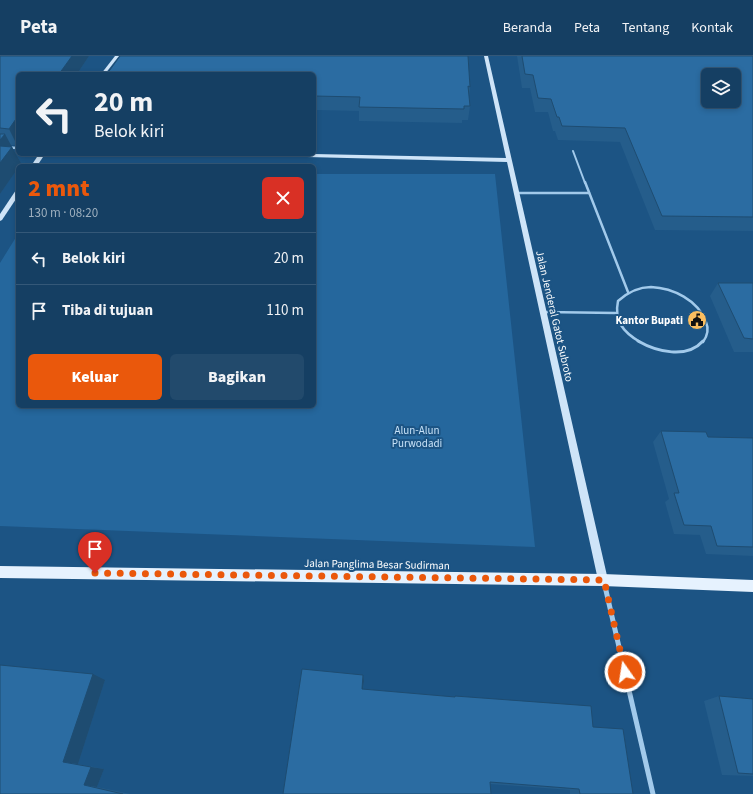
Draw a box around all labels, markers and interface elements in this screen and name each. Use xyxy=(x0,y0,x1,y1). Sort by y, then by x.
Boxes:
text: Peta xyxy=(20,14,57,41)
text: Beranda xyxy=(503,18,552,38)
text: Peta xyxy=(574,18,600,38)
text: Tentang xyxy=(622,18,669,38)
text: Kontak xyxy=(691,18,733,38)
map controls xyxy=(701,68,741,108)
button: layers xyxy=(701,68,741,108)
text: 20 m xyxy=(94,82,153,122)
icon: left xyxy=(28,88,80,140)
text: Belok kiri xyxy=(94,119,164,144)
text: 2 mnt xyxy=(28,171,90,206)
button: close xyxy=(262,177,304,219)
text: 130 m · 08:20 xyxy=(28,204,98,222)
icon: left xyxy=(28,248,50,270)
text: Belok kiri xyxy=(62,248,125,269)
text: 20 m xyxy=(274,248,304,269)
street label: Jalan Jenderal Gatot Subroto xyxy=(532,249,577,383)
icon: arrive xyxy=(28,300,50,322)
text: Tiba di tujuan xyxy=(62,300,153,321)
text: 110 m xyxy=(266,300,304,321)
public building icon: Kantor Bupati xyxy=(686,309,708,331)
place label: Kantor Bupati xyxy=(616,313,683,328)
button: Keluar xyxy=(28,354,162,400)
button: Bagikan xyxy=(170,354,304,400)
park label: Alun-Alun Purwodadi xyxy=(392,423,442,451)
pin xyxy=(78,532,112,573)
icon: arrive xyxy=(84,538,106,560)
street label: Jalan Panglima Besar Sudirman xyxy=(304,556,450,573)
position arrow xyxy=(604,651,646,693)

